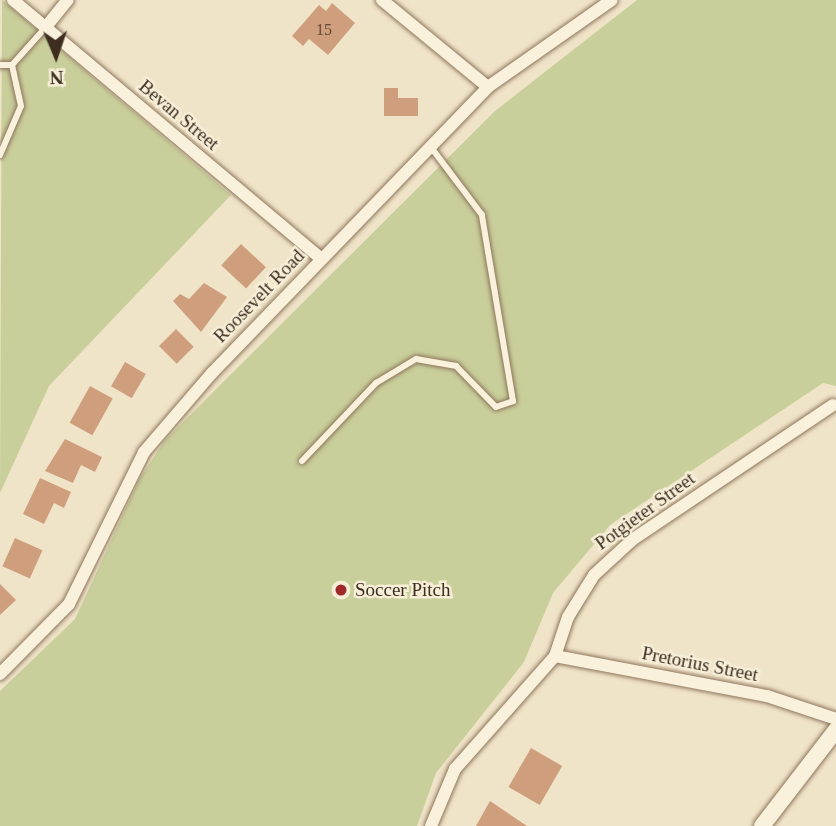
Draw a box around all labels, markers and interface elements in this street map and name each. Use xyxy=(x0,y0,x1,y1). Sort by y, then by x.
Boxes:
house number: 15 xyxy=(316,20,332,40)
north arrow xyxy=(21,21,91,91)
text: N xyxy=(50,67,64,88)
street label: Bevan Street xyxy=(134,75,224,155)
street label: Roosevelt Road xyxy=(209,245,309,347)
street label: Potgieter Street xyxy=(591,467,699,555)
place label: Soccer Pitch xyxy=(355,579,451,601)
marker: Soccer Pitch xyxy=(333,582,349,598)
street label: Pretorius Street xyxy=(640,642,760,686)

